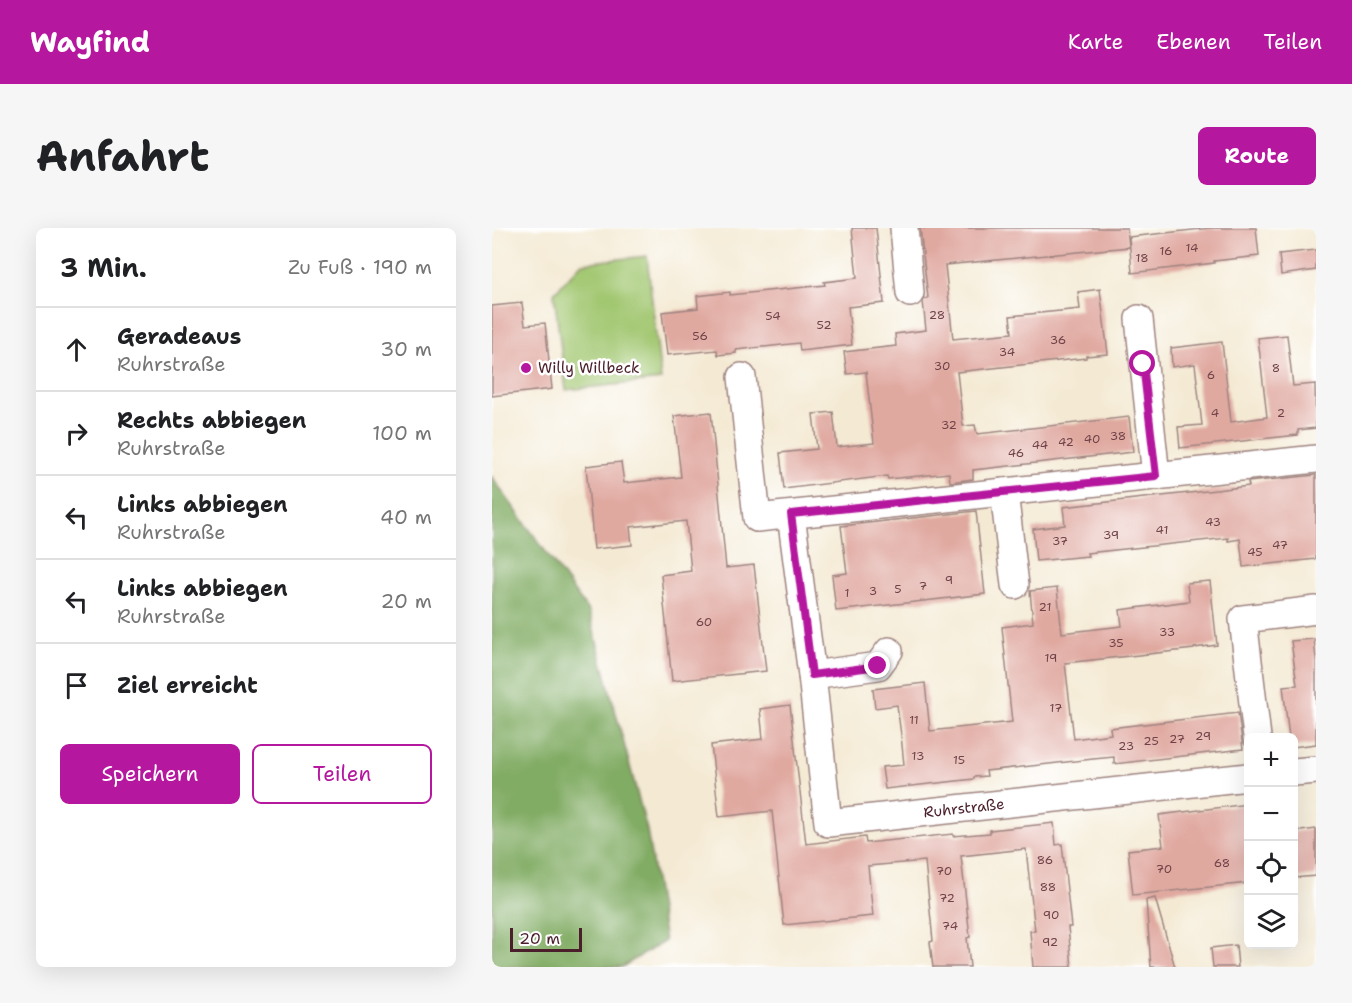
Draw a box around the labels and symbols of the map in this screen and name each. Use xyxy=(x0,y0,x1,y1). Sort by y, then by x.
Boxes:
house number: 14 xyxy=(1186,240,1198,256)
house number: 16 xyxy=(1159,243,1173,259)
house number: 18 xyxy=(1135,250,1149,266)
house number: 28 xyxy=(929,307,945,323)
house number: 54 xyxy=(765,308,781,324)
house number: 52 xyxy=(816,317,832,333)
house number: 56 xyxy=(692,328,708,344)
house number: 36 xyxy=(1050,332,1066,348)
house number: 34 xyxy=(999,344,1015,360)
route start xyxy=(1129,350,1155,376)
place label: Willy Willbeck xyxy=(538,358,640,378)
house number: 30 xyxy=(934,358,950,374)
house number: 8 xyxy=(1272,360,1280,376)
marker: Willy Willbeck xyxy=(519,361,533,375)
house number: 6 xyxy=(1207,367,1215,383)
house number: 4 xyxy=(1211,405,1219,421)
house number: 2 xyxy=(1277,405,1285,421)
house number: 32 xyxy=(941,417,957,433)
house number: 38 xyxy=(1110,428,1126,444)
house number: 40 xyxy=(1084,431,1100,447)
house number: 42 xyxy=(1058,434,1074,450)
house number: 44 xyxy=(1032,437,1048,453)
house number: 46 xyxy=(1008,445,1024,461)
house number: 43 xyxy=(1205,514,1221,530)
house number: 41 xyxy=(1156,522,1168,538)
house number: 39 xyxy=(1103,527,1119,543)
house number: 37 xyxy=(1052,533,1068,549)
house number: 47 xyxy=(1272,537,1288,553)
house number: 45 xyxy=(1247,544,1263,560)
house number: 9 xyxy=(945,572,953,588)
house number: 7 xyxy=(919,578,927,594)
house number: 5 xyxy=(894,581,902,597)
house number: 3 xyxy=(869,583,877,599)
house number: 1 xyxy=(844,585,850,601)
house number: 21 xyxy=(1039,599,1051,615)
house number: 60 xyxy=(696,614,712,630)
house number: 33 xyxy=(1159,624,1175,640)
house number: 35 xyxy=(1108,635,1124,651)
house number: 19 xyxy=(1045,650,1057,666)
route end xyxy=(864,652,890,678)
house number: 17 xyxy=(1050,700,1062,716)
house number: 11 xyxy=(909,712,919,728)
house number: 29 xyxy=(1195,728,1211,744)
house number: 27 xyxy=(1169,731,1185,747)
house number: 25 xyxy=(1143,733,1159,749)
house number: 23 xyxy=(1118,738,1134,754)
house number: 13 xyxy=(912,748,924,764)
house number: 15 xyxy=(953,752,965,768)
street label: Ruhrstraße xyxy=(922,794,1006,822)
house number: 86 xyxy=(1037,852,1053,868)
house number: 68 xyxy=(1214,855,1230,871)
house number: 70 xyxy=(1156,861,1172,877)
house number: 70 xyxy=(936,863,952,879)
house number: 88 xyxy=(1040,879,1056,895)
house number: 72 xyxy=(939,890,955,906)
house number: 90 xyxy=(1043,907,1059,923)
house number: 74 xyxy=(942,918,958,934)
scale bar xyxy=(510,925,582,952)
house number: 92 xyxy=(1042,934,1058,950)

